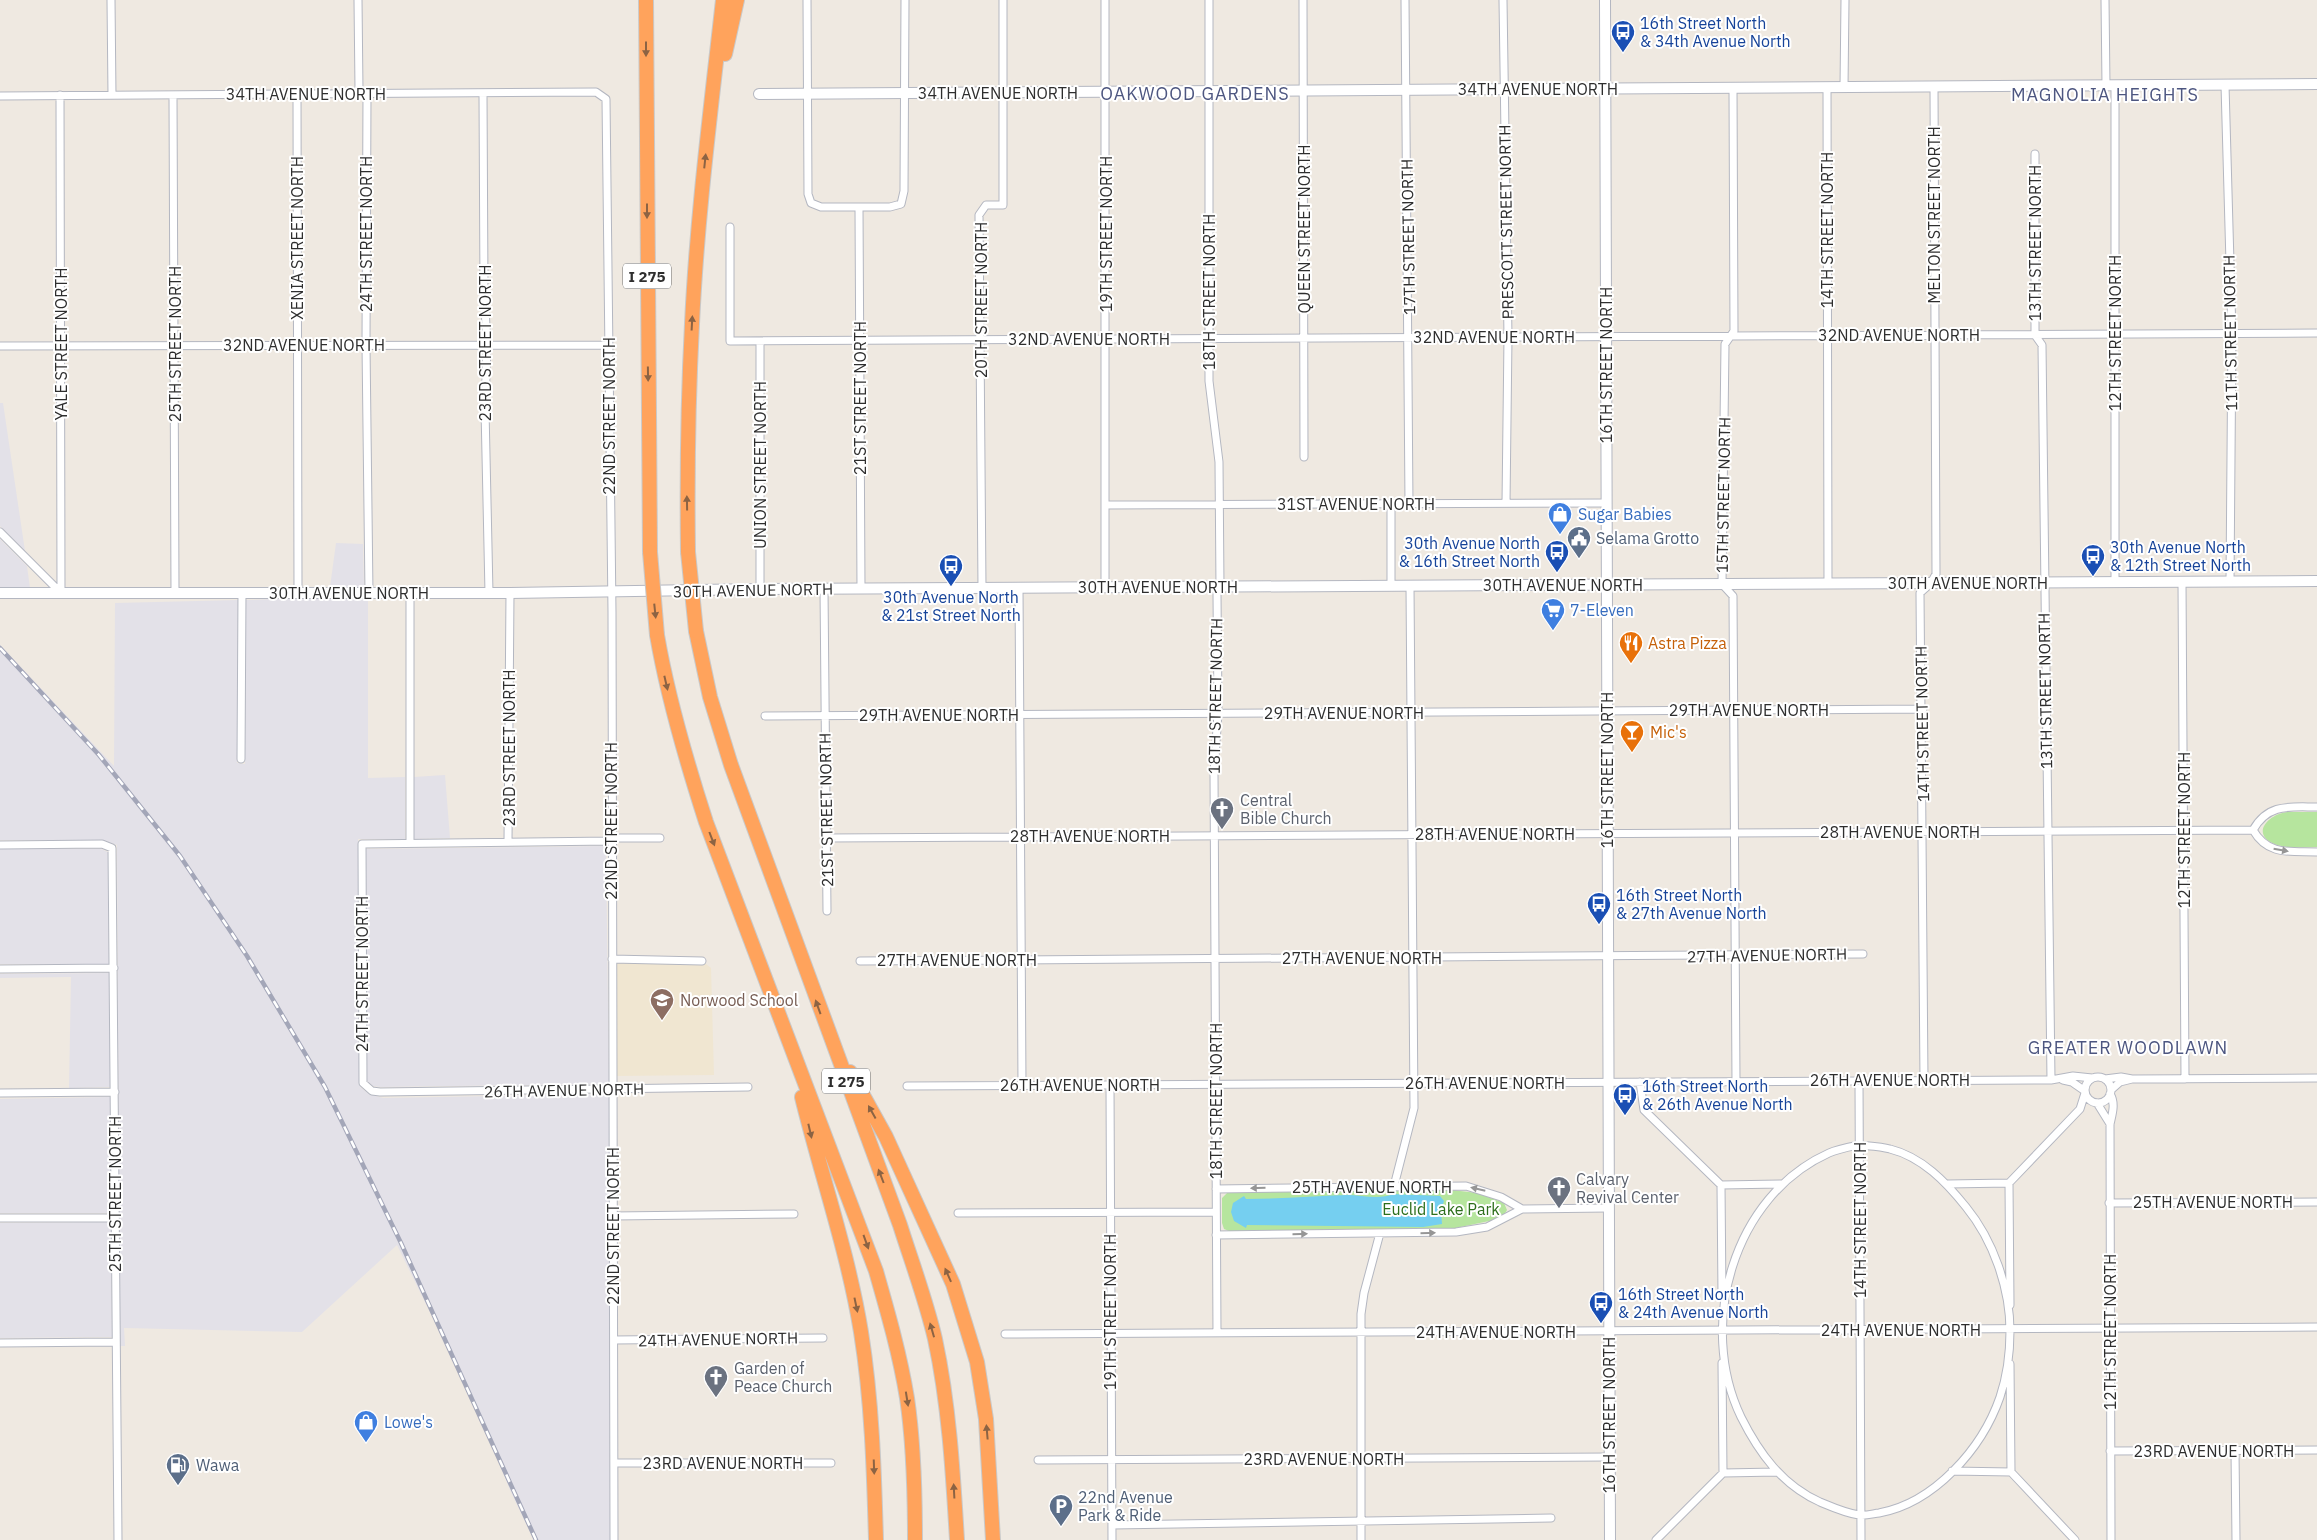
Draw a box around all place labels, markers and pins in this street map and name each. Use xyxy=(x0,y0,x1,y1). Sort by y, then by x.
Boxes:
place label: 16th Street North & 34th Avenue North xyxy=(1640,13,1791,51)
bus stop icon: 16th Street North & 34th Avenue North xyxy=(1610,19,1636,53)
shop icon: Sugar Babies xyxy=(1547,501,1573,535)
place label: Sugar Babies xyxy=(1578,504,1672,524)
public building icon: Selama Grotto xyxy=(1566,525,1592,559)
place label: Selama Grotto xyxy=(1596,528,1699,548)
place label: 30th Avenue North & 16th Street North xyxy=(1399,533,1540,571)
place label: 30th Avenue North & 12th Street North xyxy=(2110,537,2251,575)
bus stop icon: 30th Avenue North & 16th Street North xyxy=(1544,539,1570,573)
bus stop icon: 30th Avenue North & 12th Street North xyxy=(2080,543,2106,577)
bus stop icon: 30th Avenue North & 21st Street North xyxy=(938,553,964,587)
place label: 30th Avenue North & 21st Street North xyxy=(881,587,1021,625)
supermarket icon: 7-Eleven xyxy=(1540,597,1566,631)
place label: 7-Eleven xyxy=(1570,600,1634,620)
restaurant icon: Astra Pizza xyxy=(1618,630,1644,664)
place label: Astra Pizza xyxy=(1648,633,1727,653)
bar icon: Mic's xyxy=(1619,719,1645,753)
place label: Mic's xyxy=(1650,722,1687,742)
place label: Central Bible Church xyxy=(1240,790,1332,828)
church icon: Central Bible Church xyxy=(1209,796,1235,830)
place label: 16th Street North & 27th Avenue North xyxy=(1616,885,1767,923)
bus stop icon: 16th Street North & 27th Avenue North xyxy=(1586,891,1612,925)
school or university icon: Norwood School xyxy=(649,987,675,1021)
place label: Norwood School xyxy=(680,990,798,1010)
place label: 16th Street North & 26th Avenue North xyxy=(1642,1076,1793,1114)
bus stop icon: 16th Street North & 26th Avenue North xyxy=(1612,1082,1638,1116)
place label: Calvary Revival Center xyxy=(1576,1169,1679,1207)
church icon: Calvary Revival Center xyxy=(1546,1175,1572,1209)
place label: 16th Street North & 24th Avenue North xyxy=(1618,1284,1769,1322)
bus stop icon: 16th Street North & 24th Avenue North xyxy=(1588,1290,1614,1324)
place label: Garden of Peace Church xyxy=(734,1358,832,1396)
church icon: Garden of Peace Church xyxy=(703,1364,729,1398)
shop icon: Lowe's xyxy=(353,1409,379,1443)
place label: Lowe's xyxy=(384,1412,433,1432)
fuel station icon: Wawa xyxy=(165,1452,191,1486)
place label: Wawa xyxy=(196,1455,240,1475)
place label: 22nd Avenue Park & Ride xyxy=(1078,1487,1173,1525)
parking icon: 22nd Avenue Park & Ride xyxy=(1048,1493,1074,1527)

